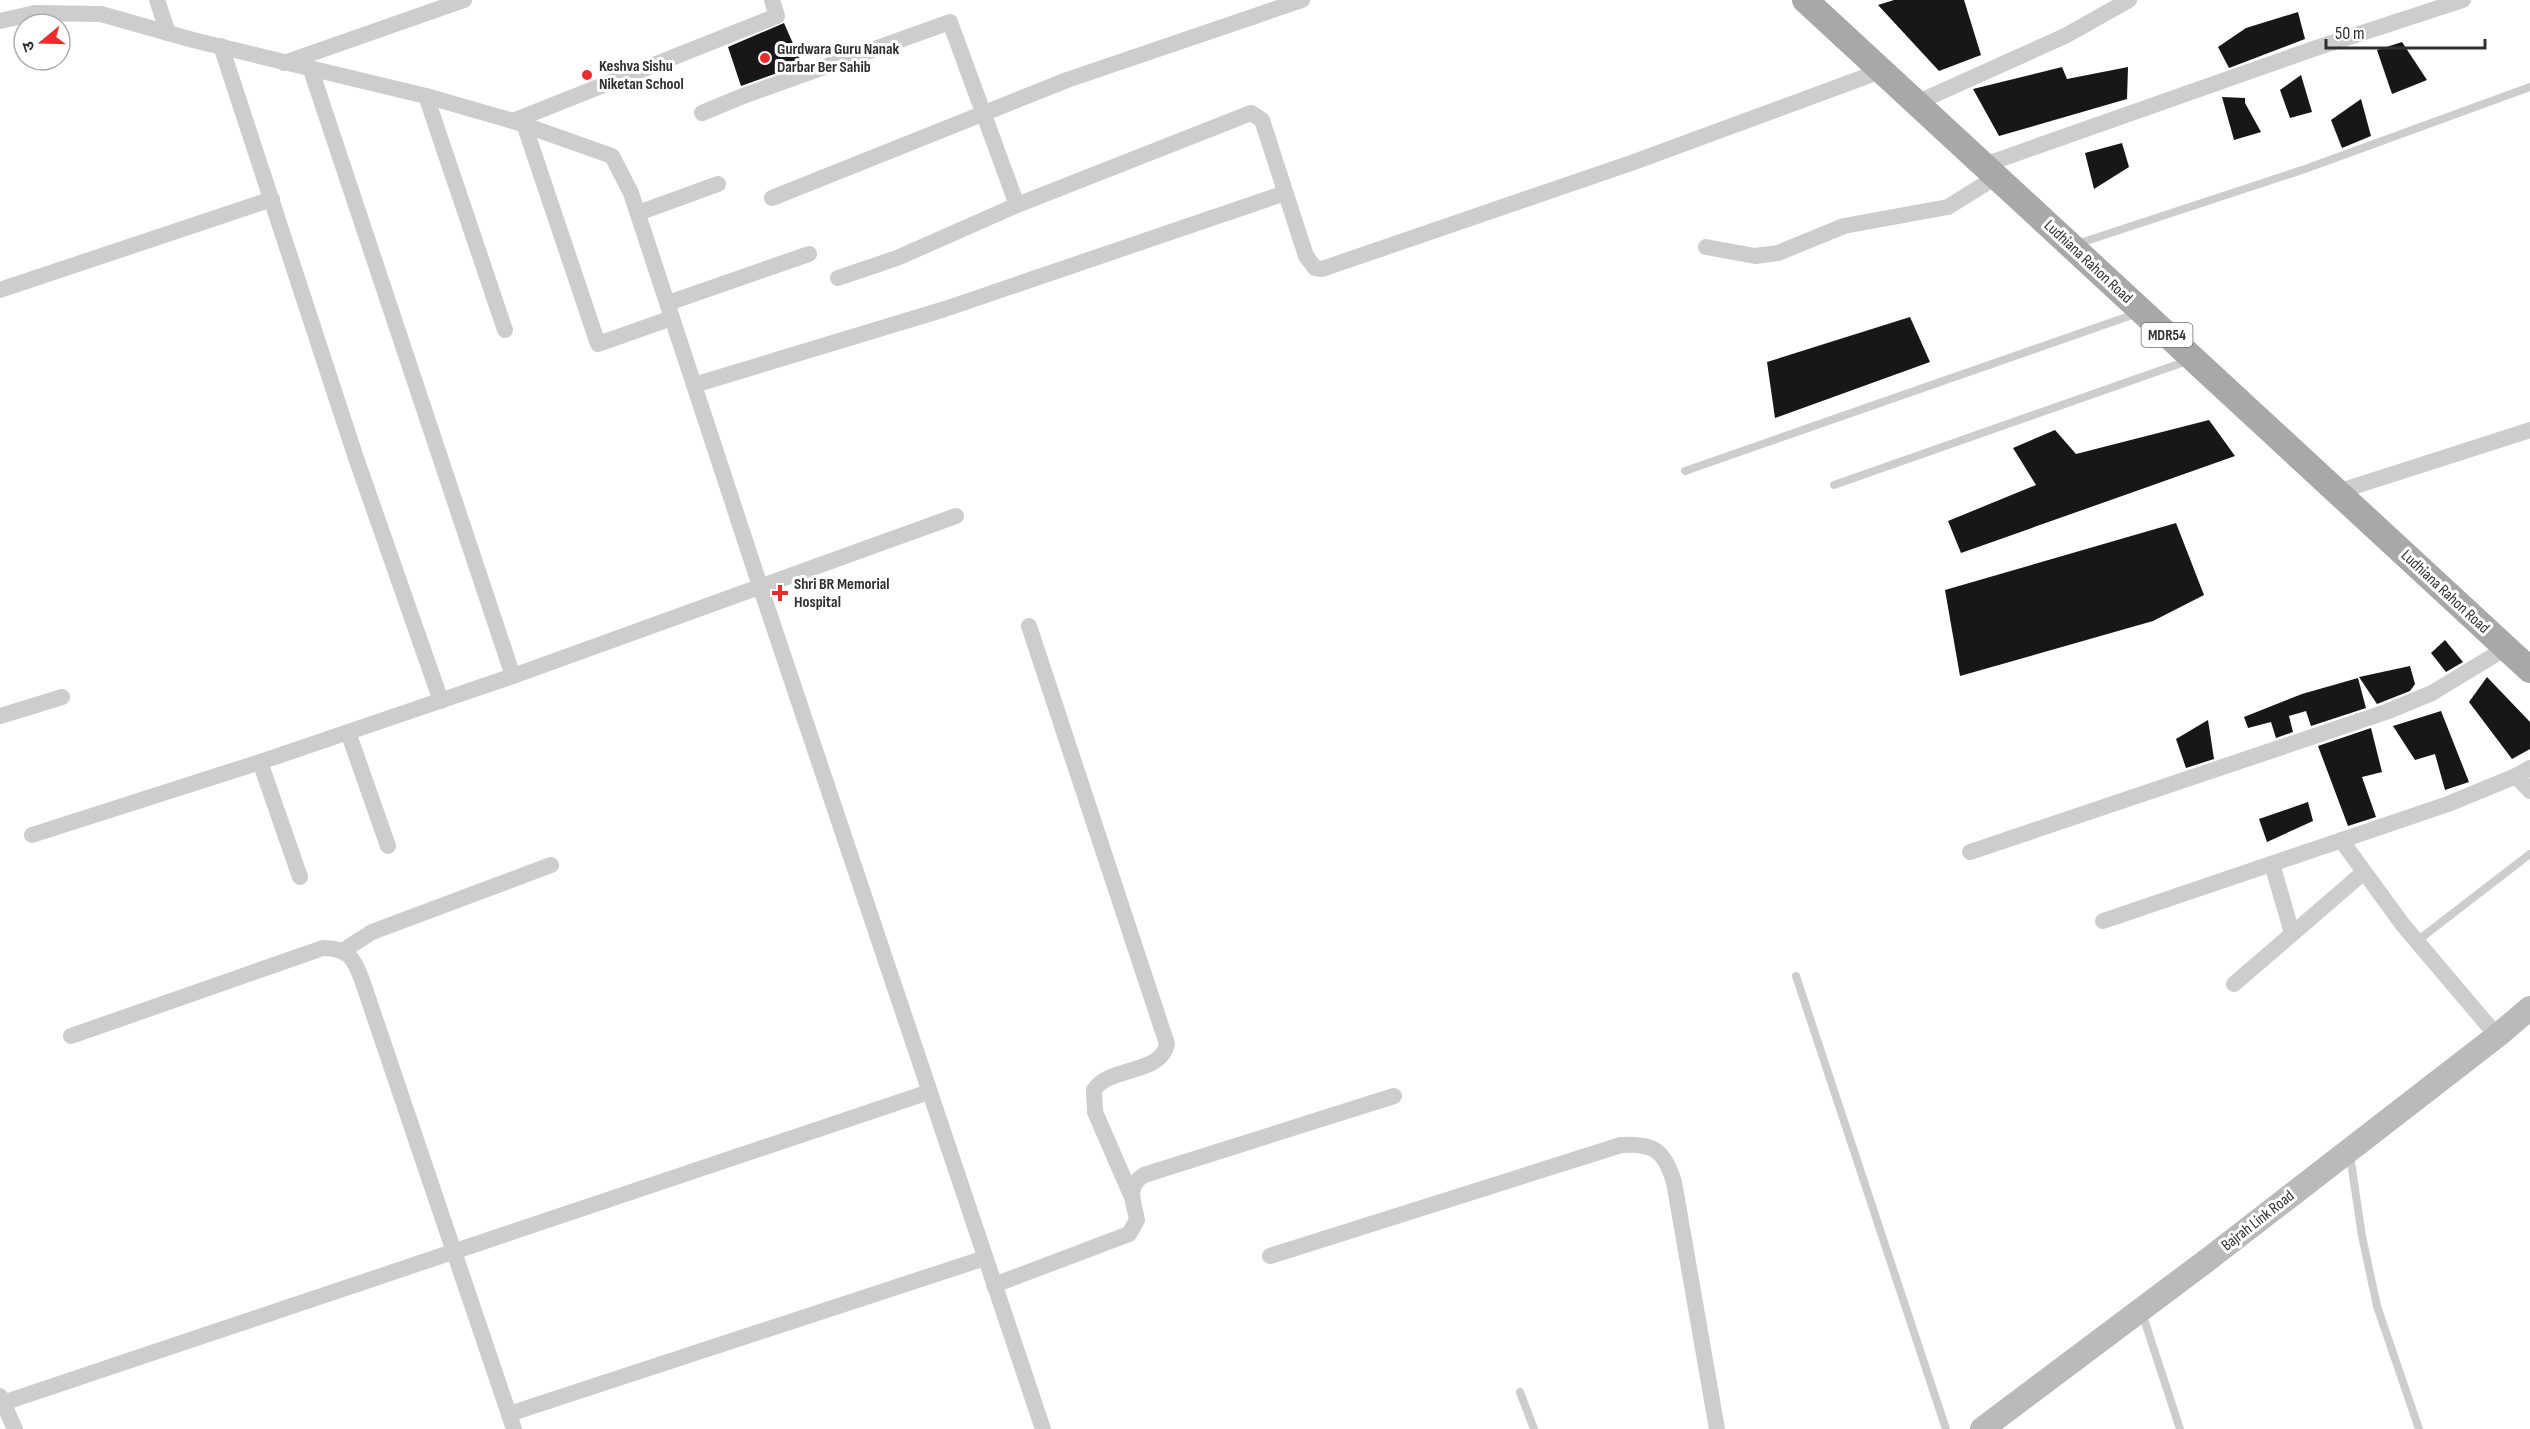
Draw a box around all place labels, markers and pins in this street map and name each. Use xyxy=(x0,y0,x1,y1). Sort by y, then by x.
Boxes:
place label: Gurdwara Guru Nanak Darbar Ber Sahib xyxy=(777,40,899,77)
marker: Gurdwara Guru Nanak Darbar Ber Sahib xyxy=(758,51,772,65)
place label: Keshva Sishu Niketan School xyxy=(599,57,684,94)
marker: Keshva Sishu Niketan School xyxy=(580,68,594,82)
place label: Shri BR Memorial Hospital xyxy=(794,575,889,612)
marker: Shri BR Memorial Hospital xyxy=(771,584,789,602)

